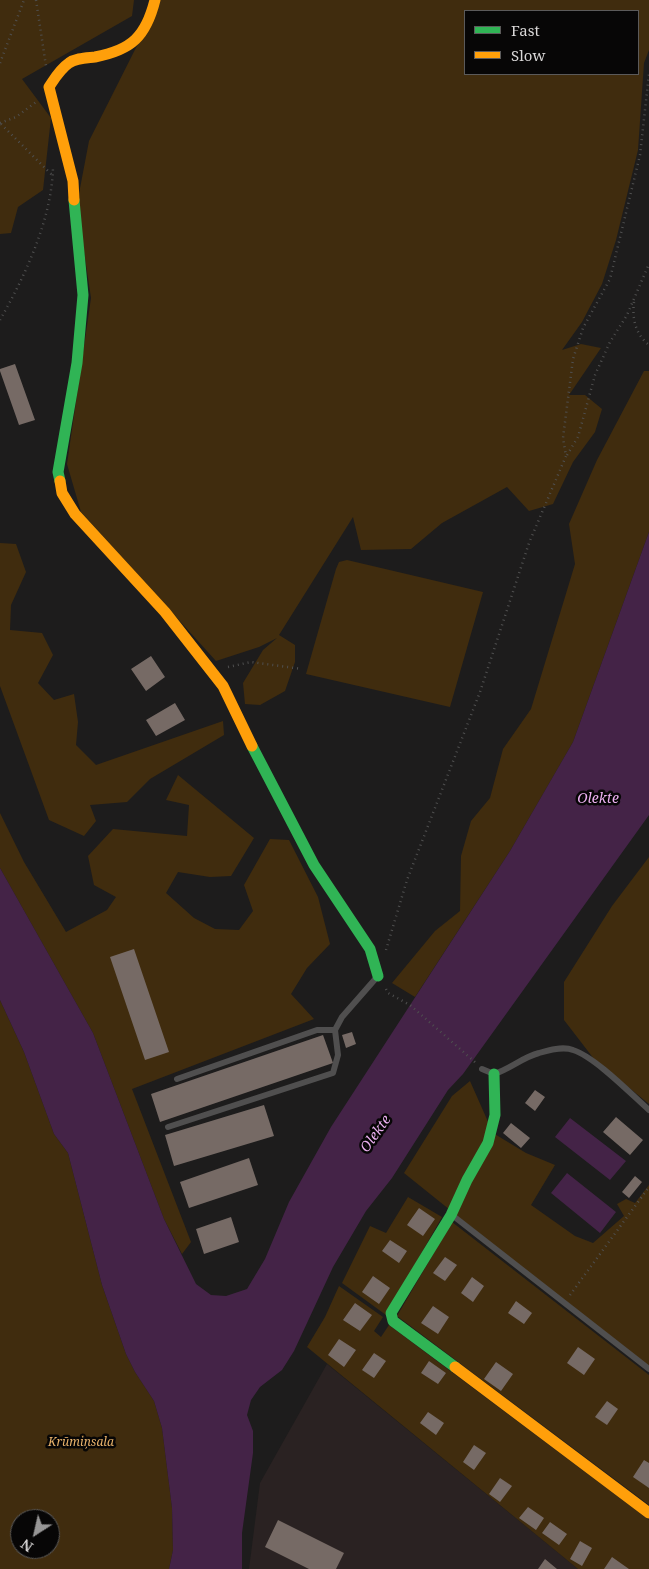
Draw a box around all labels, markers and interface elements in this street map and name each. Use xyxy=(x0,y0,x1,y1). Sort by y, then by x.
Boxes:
legend xyxy=(464,10,639,75)
text: Fast xyxy=(511,20,540,40)
text: Slow xyxy=(511,45,545,65)
water label: Olekte xyxy=(577,791,619,807)
water label: Olekte xyxy=(357,1112,395,1156)
park label: Krūmiņsala xyxy=(48,1436,114,1450)
north arrow xyxy=(10,1509,60,1559)
text: N xyxy=(17,1535,37,1557)

